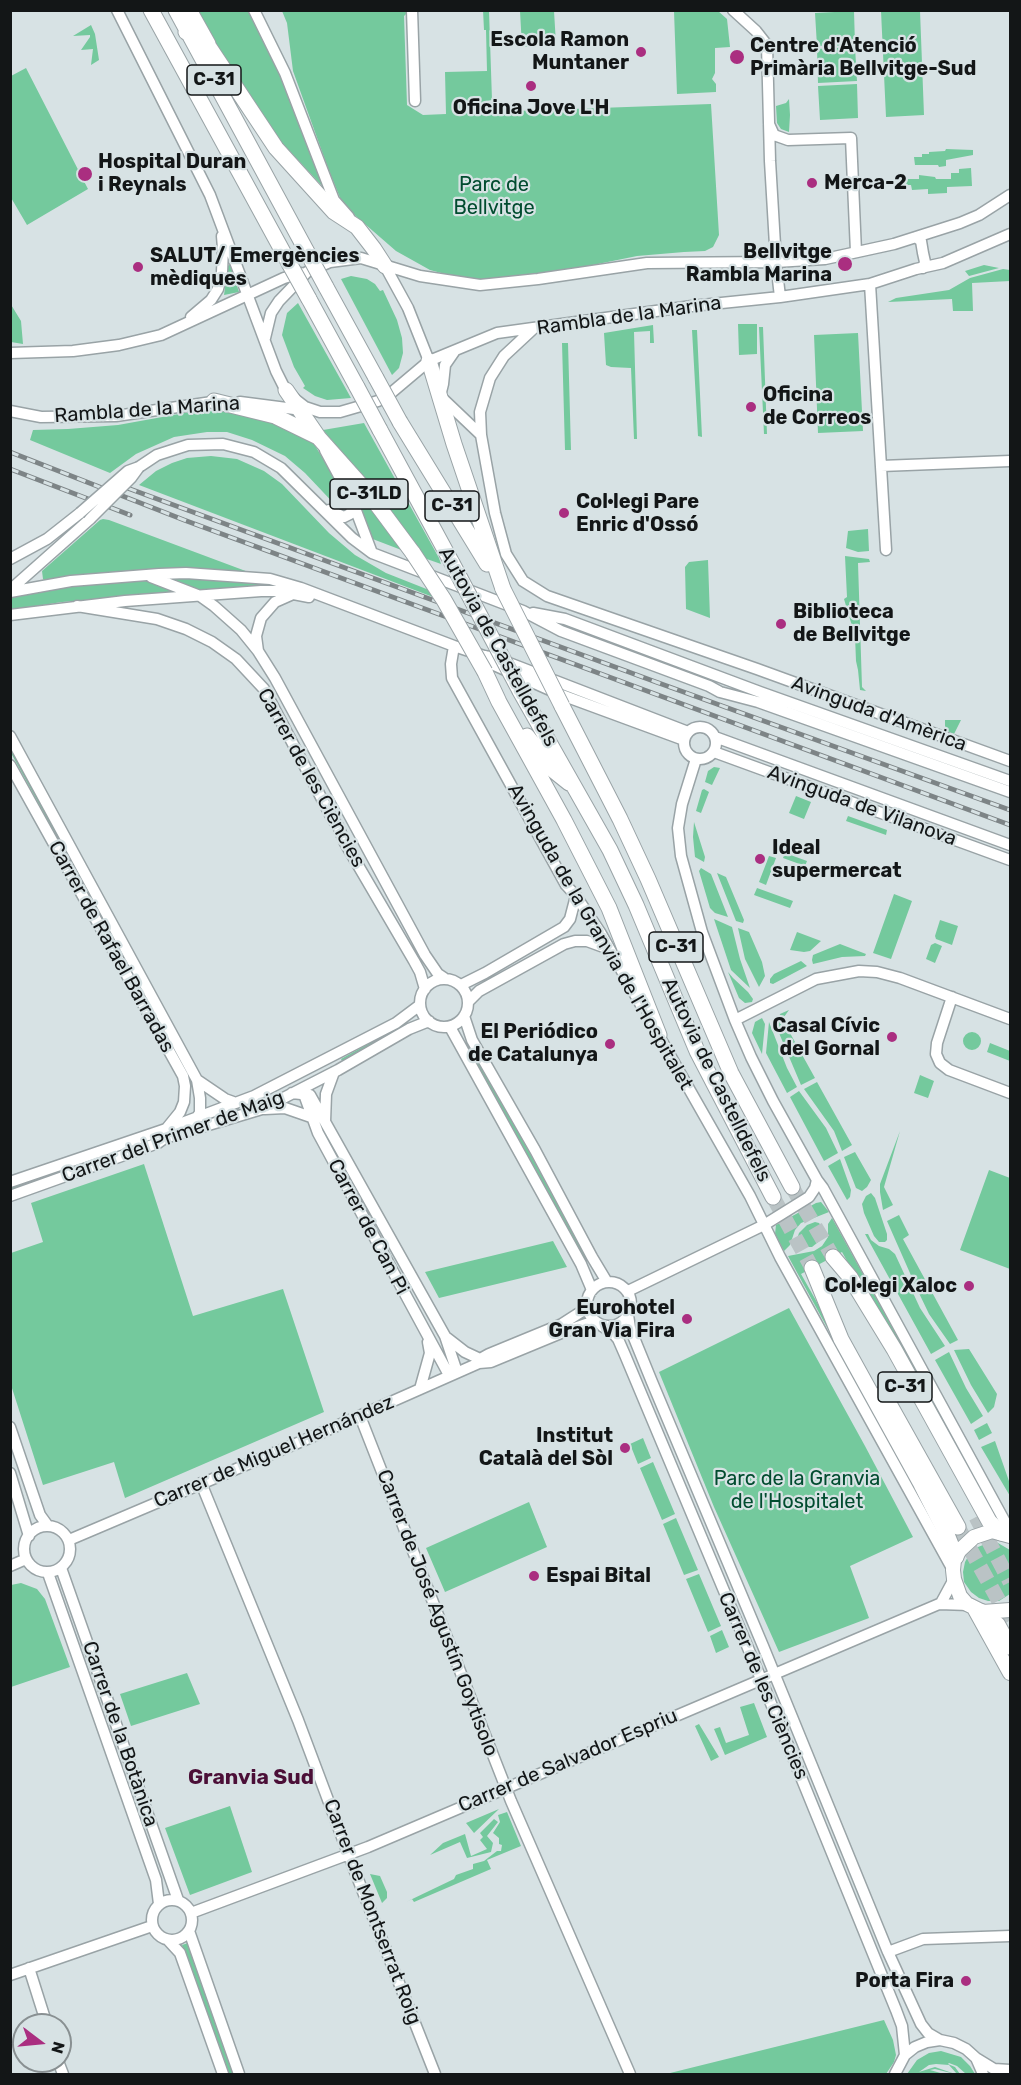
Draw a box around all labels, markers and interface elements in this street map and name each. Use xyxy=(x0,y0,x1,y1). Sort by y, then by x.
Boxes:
place label: Escola Ramon Muntaner xyxy=(490,28,629,75)
place label: Centre d'Atenció Primària Bellvitge-Sud xyxy=(750,34,976,81)
marker: Escola Ramon Muntaner xyxy=(634,45,648,59)
marker: Centre d'Atenció Primària Bellvitge-Sud xyxy=(728,48,746,66)
road number: C-31 xyxy=(187,65,241,95)
marker: Oficina Jove L'H xyxy=(524,79,538,93)
place label: Oficina Jove L'H xyxy=(453,96,609,120)
place label: Hospital Duran i Reynals xyxy=(98,150,246,197)
marker: Hospital Duran i Reynals xyxy=(76,165,94,183)
place label: Merca-2 xyxy=(824,171,907,195)
park label: Parc de Bellvitge xyxy=(453,173,535,220)
marker: Merca-2 xyxy=(805,176,819,190)
place label: Bellvitge Rambla Marina xyxy=(686,240,832,287)
place label: SALUT/ Emergències mèdiques xyxy=(150,244,360,291)
marker: Bellvitge Rambla Marina xyxy=(836,255,854,273)
marker: SALUT/ Emergències mèdiques xyxy=(131,260,145,274)
street label: Rambla de la Marina xyxy=(535,291,723,341)
place label: Oficina de Correos xyxy=(763,383,871,430)
street label: Rambla de la Marina xyxy=(53,392,241,428)
marker: Oficina de Correos xyxy=(744,400,758,414)
road number: C-31LD xyxy=(330,479,408,509)
place label: Col·legi Pare Enric d'Ossó xyxy=(576,490,699,537)
road number: C-31 xyxy=(425,491,479,521)
marker: Col·legi Pare Enric d'Ossó xyxy=(557,506,571,520)
street label: Autovia de Castelldefels xyxy=(433,543,563,751)
place label: Biblioteca de Bellvitge xyxy=(793,600,911,647)
marker: Biblioteca de Bellvitge xyxy=(774,617,788,631)
street label: Avinguda d'Amèrica xyxy=(788,671,970,757)
street label: Carrer de les Ciències xyxy=(252,684,370,872)
street label: Avinguda de Vilanova xyxy=(764,761,960,851)
street label: Avinguda de la Granvia de l'Hospitalet xyxy=(502,780,698,1094)
place label: Ideal supermercat xyxy=(772,836,902,883)
street label: Carrer de Rafael Barradas xyxy=(43,837,179,1057)
marker: Ideal supermercat xyxy=(753,852,767,866)
road number: C-31 xyxy=(649,932,703,962)
street label: Autovia de Castelldefels xyxy=(656,974,776,1186)
place label: Casal Cívic del Gornal xyxy=(772,1014,880,1061)
place label: El Periódico de Catalunya xyxy=(468,1020,598,1067)
marker: Casal Cívic del Gornal xyxy=(885,1030,899,1044)
marker: El Periódico de Catalunya xyxy=(603,1037,617,1051)
street label: Carrer del Primer de Maig xyxy=(59,1086,287,1188)
street label: Carrer de Can Pi xyxy=(322,1155,414,1299)
place label: Col·legi Xaloc xyxy=(825,1274,957,1298)
marker: Col·legi Xaloc xyxy=(962,1279,976,1293)
place label: Eurohotel Gran Via Fira xyxy=(549,1296,675,1343)
marker: Eurohotel Gran Via Fira xyxy=(680,1312,694,1326)
road number: C-31 xyxy=(878,1372,932,1402)
street label: Carrer de Miguel Hernández xyxy=(150,1390,398,1514)
place label: Institut Català del Sòl xyxy=(479,1424,613,1471)
marker: Institut Català del Sòl xyxy=(618,1441,632,1455)
street label: Carrer de José Agustín Goytisolo xyxy=(371,1466,503,1760)
park label: Parc de la Granvia de l'Hospitalet xyxy=(714,1467,880,1514)
place label: Espai Bital xyxy=(546,1564,651,1588)
marker: Espai Bital xyxy=(527,1569,541,1583)
street label: Carrer de les Ciències xyxy=(713,1589,813,1783)
street label: Carrer de la Botànica xyxy=(77,1638,163,1830)
street label: Carrer de Salvador Espriu xyxy=(455,1704,681,1818)
district label: Granvia Sud xyxy=(188,1765,314,1791)
street label: Carrer de Montserrat Roig xyxy=(318,1796,426,2028)
place label: Porta Fira xyxy=(855,1969,954,1993)
marker: Porta Fira xyxy=(959,1974,973,1988)
north arrow xyxy=(12,2013,72,2073)
text: N xyxy=(47,2039,69,2056)

